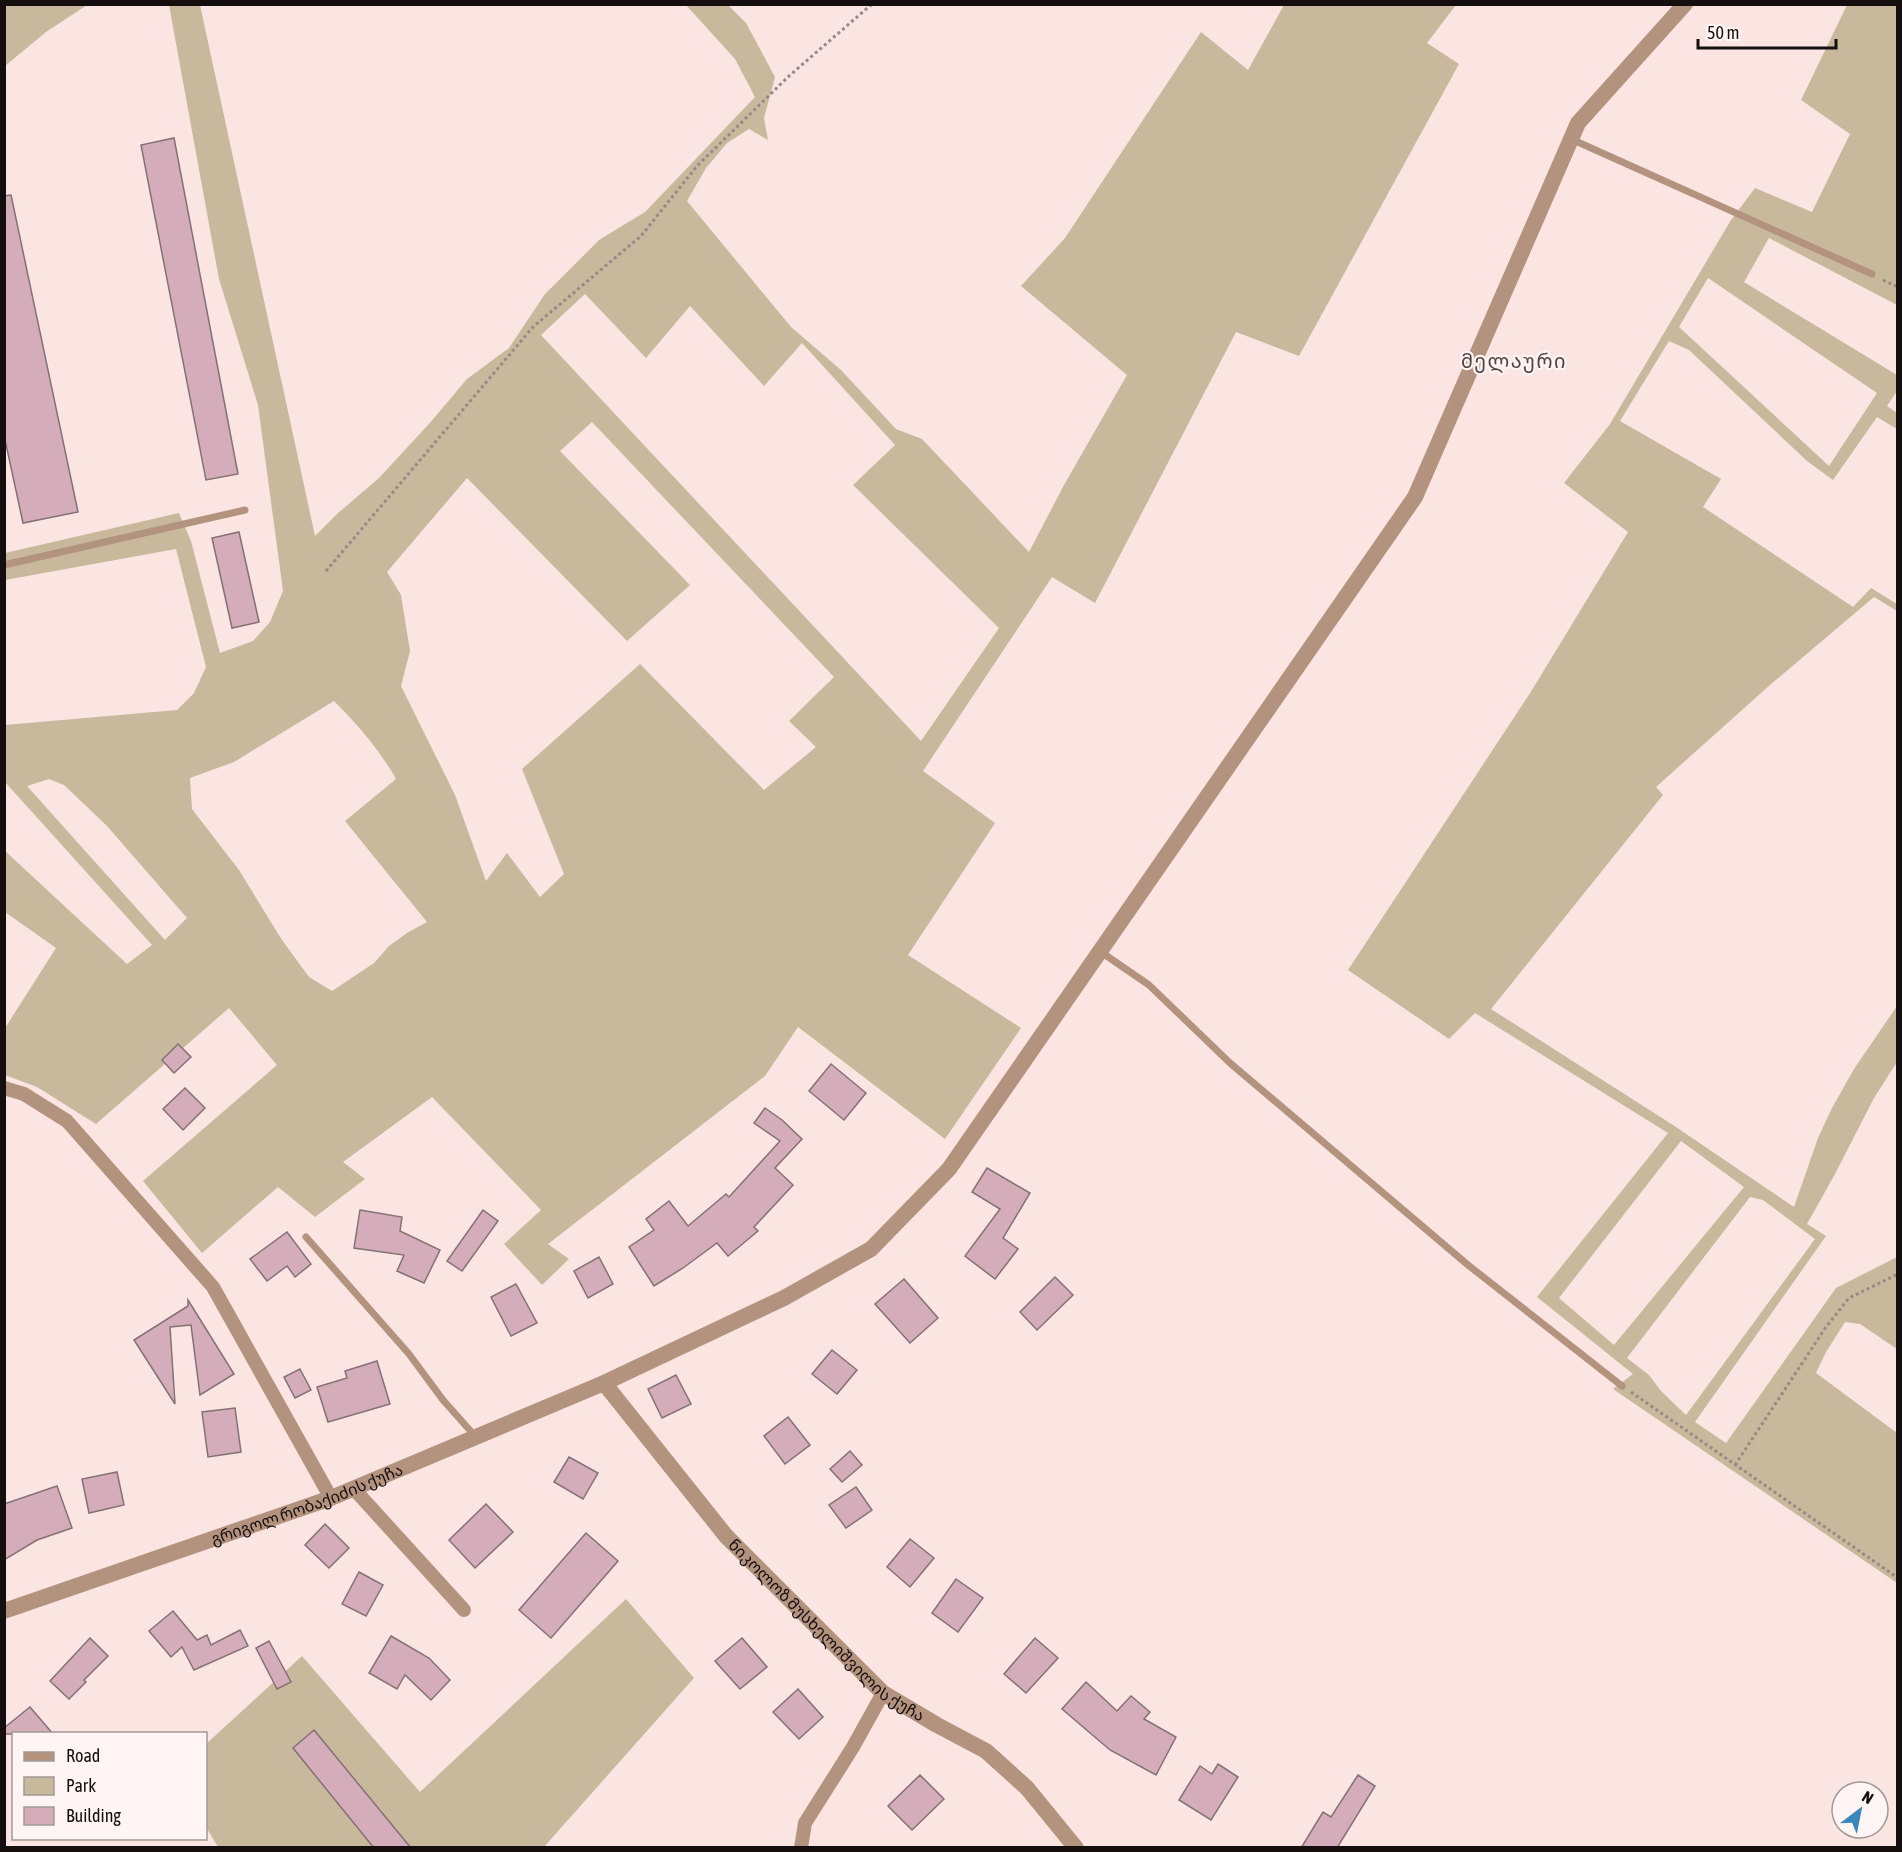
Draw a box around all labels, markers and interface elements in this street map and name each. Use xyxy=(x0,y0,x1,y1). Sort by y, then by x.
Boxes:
scale bar xyxy=(1698,12,1836,50)
text: 50 m xyxy=(1707,22,1739,43)
district label: მელაური xyxy=(1461,349,1567,374)
street label: გრიგოლ რობაქიძის ქუჩა xyxy=(208,1460,405,1549)
street label: ნიკოლოზ მუსხელიშვილის ქუჩა xyxy=(725,1535,928,1725)
legend xyxy=(12,1732,207,1840)
text: Road xyxy=(66,1745,100,1766)
text: Park xyxy=(66,1775,96,1796)
north arrow xyxy=(1830,1780,1890,1840)
text: N xyxy=(1859,1787,1877,1807)
text: Building xyxy=(66,1805,121,1826)

